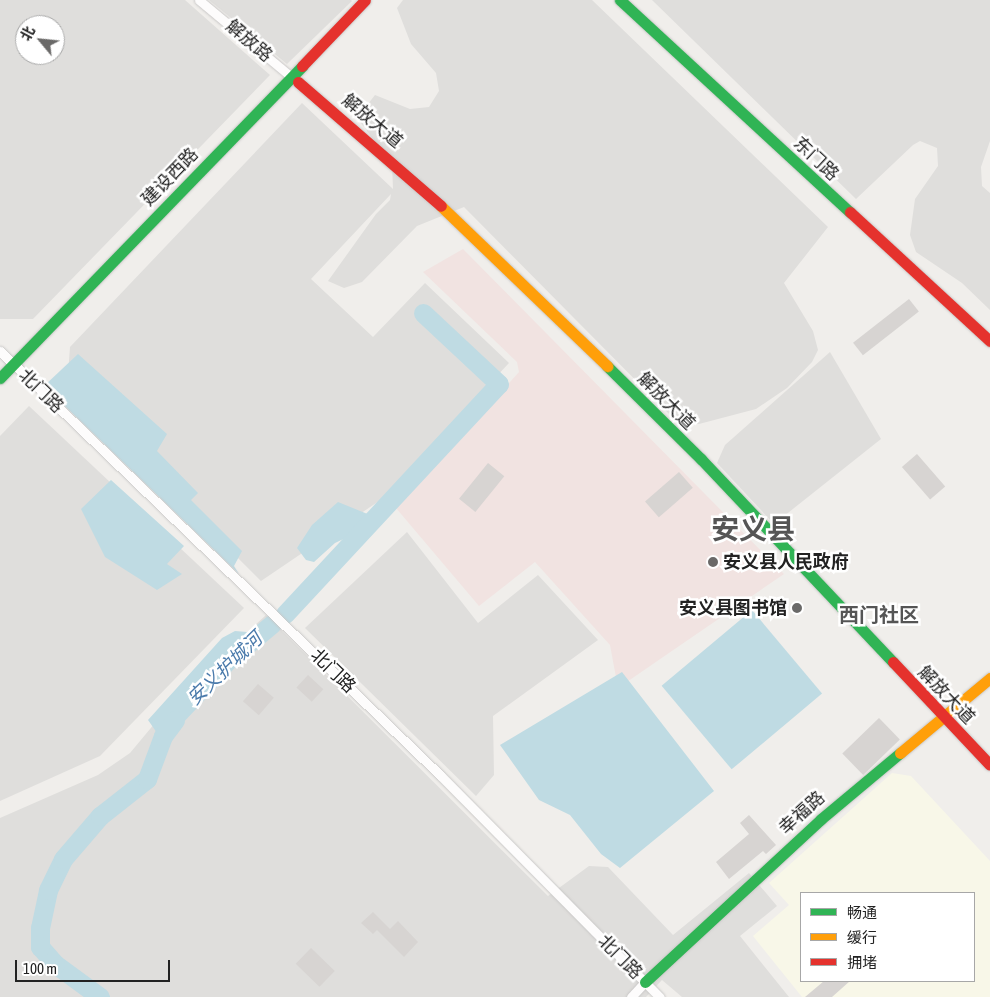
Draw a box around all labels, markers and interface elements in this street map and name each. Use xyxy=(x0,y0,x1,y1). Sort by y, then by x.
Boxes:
north arrow xyxy=(15,15,65,65)
street label: 解放路 xyxy=(221,15,277,67)
text: 北 xyxy=(17,23,38,43)
street label: 解放大道 xyxy=(337,90,407,152)
street label: 东门路 xyxy=(789,133,843,185)
street label: 建设西路 xyxy=(137,144,203,210)
street label: 北门路 xyxy=(14,364,68,418)
street label: 解放大道 xyxy=(633,368,699,434)
district label: 安义县 xyxy=(711,512,795,546)
place label: 安义县人民政府 xyxy=(723,551,849,573)
marker: 安义县人民政府 xyxy=(707,556,719,568)
place label: 安义县图书馆 xyxy=(679,597,787,619)
marker: 安义县图书馆 xyxy=(791,602,803,614)
district label: 西门社区 xyxy=(839,602,919,626)
water label: 安义护城河 xyxy=(183,628,267,710)
street label: 北门路 xyxy=(306,644,360,698)
street label: 解放大道 xyxy=(913,662,979,728)
street label: 幸福路 xyxy=(775,787,829,839)
legend xyxy=(800,892,975,982)
text: 畅通 xyxy=(847,904,877,921)
text: 缓行 xyxy=(847,929,877,946)
street label: 北门路 xyxy=(593,930,647,984)
scale bar xyxy=(18,950,172,982)
text: 拥堵 xyxy=(847,954,877,971)
text: 100 m xyxy=(23,960,57,977)

